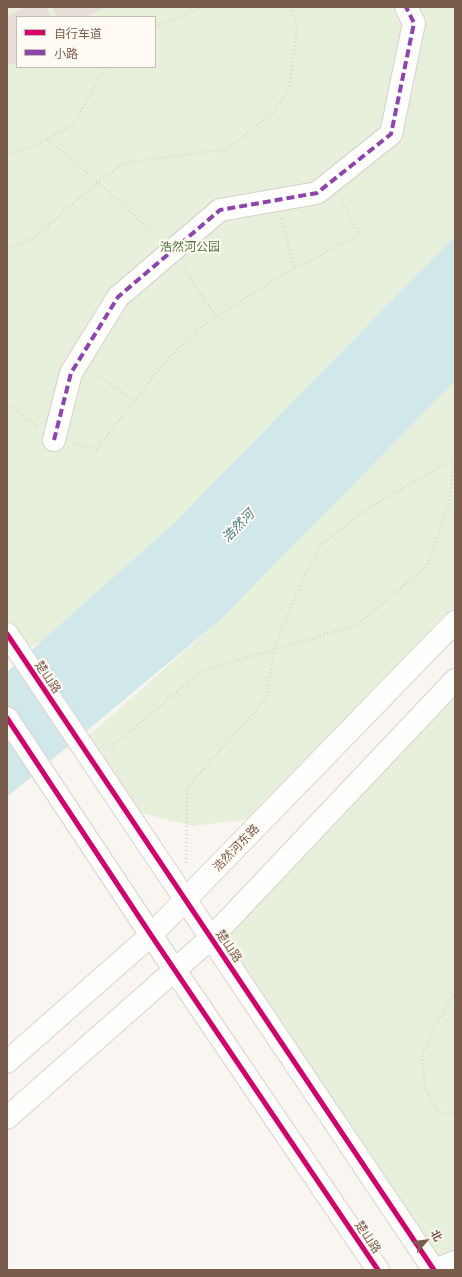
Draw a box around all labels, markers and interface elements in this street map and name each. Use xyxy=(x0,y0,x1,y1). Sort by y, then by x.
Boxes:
legend xyxy=(16,16,156,68)
text: 自行车道 xyxy=(54,26,102,40)
text: 小路 xyxy=(54,46,78,60)
park label: 浩然河公园 xyxy=(160,240,220,254)
water label: 浩然河 xyxy=(219,507,257,545)
street label: 楚山路 xyxy=(32,658,64,696)
street label: 浩然河东路 xyxy=(210,821,262,875)
street label: 楚山路 xyxy=(213,927,245,965)
street label: 楚山路 xyxy=(352,1218,384,1256)
north arrow xyxy=(406,1221,446,1261)
text: 北 xyxy=(429,1227,445,1243)

